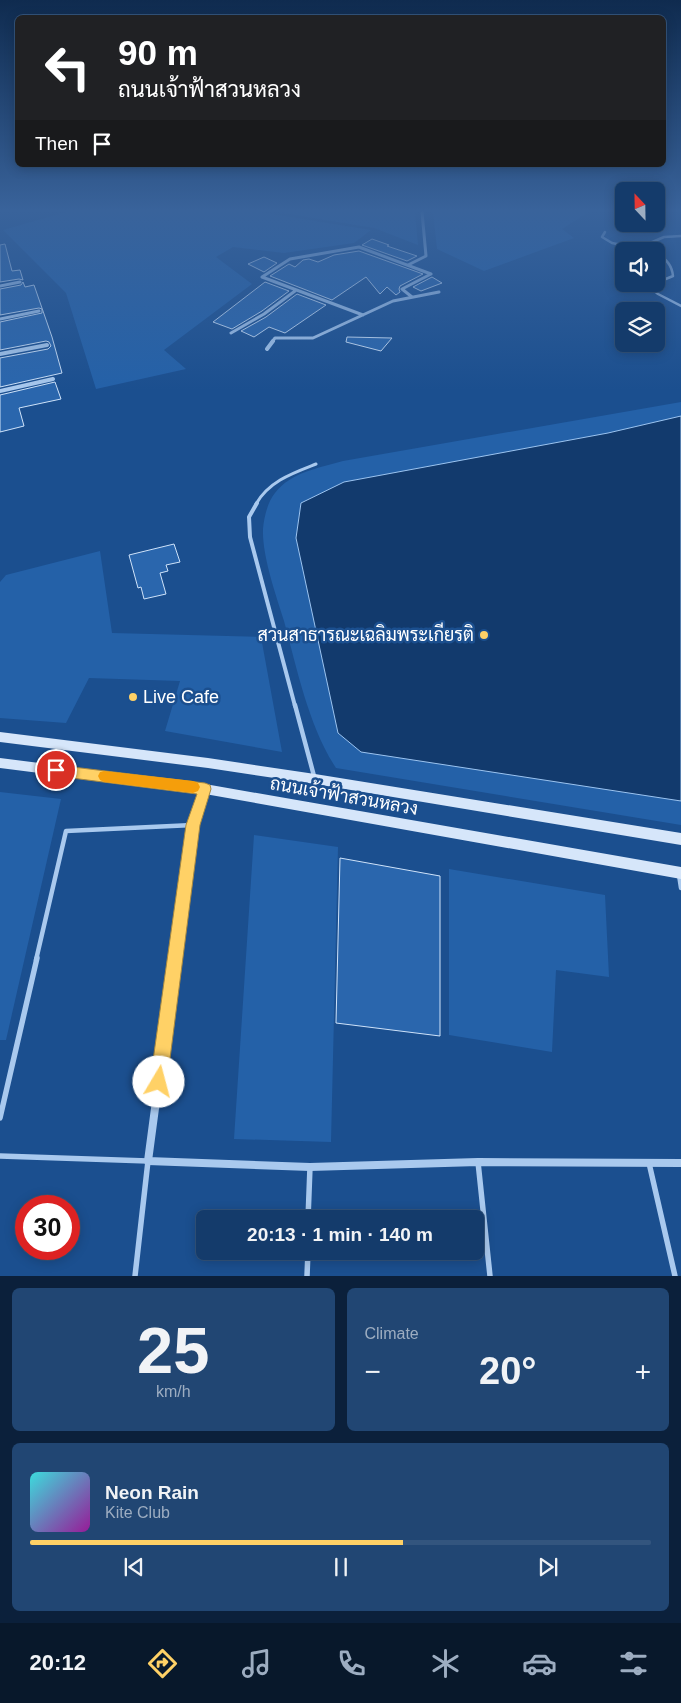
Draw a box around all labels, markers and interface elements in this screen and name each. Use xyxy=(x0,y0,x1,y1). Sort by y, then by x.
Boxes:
text: 90 m xyxy=(118,33,198,72)
icon: left xyxy=(35,35,100,100)
text: ถนนเจ้าฟ้าสวนหลวง xyxy=(118,77,301,102)
icon: arrive xyxy=(88,130,116,158)
text: Then xyxy=(35,133,78,154)
north arrow xyxy=(615,182,665,232)
map controls xyxy=(615,182,665,352)
button: sound xyxy=(615,242,665,292)
button: layers xyxy=(615,302,665,352)
place label: สวนสาธารณะเฉลิมพระเกียรติ xyxy=(257,622,474,645)
marker: สวนสาธารณะเฉลิมพระเกียรติ xyxy=(478,629,490,641)
place label: Live Cafe xyxy=(143,687,219,707)
marker: Live Cafe xyxy=(127,691,139,703)
pin xyxy=(35,749,77,791)
icon: arrive xyxy=(42,756,70,784)
street label: ถนนเจ้าฟ้าสวนหลวง xyxy=(269,771,420,819)
position arrow xyxy=(132,1055,184,1107)
speed limit sign: 30 xyxy=(15,1195,80,1260)
text: 20:13 · 1 min · 140 m xyxy=(247,1224,433,1245)
text: 25 xyxy=(137,1314,209,1387)
text: Climate xyxy=(365,1325,419,1342)
text: 20° xyxy=(479,1350,536,1392)
text: − xyxy=(365,1356,381,1387)
text: + xyxy=(635,1356,651,1387)
text: km/h xyxy=(156,1383,191,1400)
text: Neon Rain xyxy=(105,1482,199,1503)
text: Kite Club xyxy=(105,1504,170,1521)
icon: previous xyxy=(120,1553,148,1581)
icon: pause xyxy=(327,1553,355,1581)
icon: next xyxy=(534,1553,562,1581)
icon: directions xyxy=(145,1646,180,1681)
icon: music xyxy=(239,1646,274,1681)
icon: phone xyxy=(334,1646,369,1681)
icon: climate xyxy=(428,1646,463,1681)
icon: car xyxy=(522,1646,557,1681)
icon: filters xyxy=(616,1646,651,1681)
text: 20:12 xyxy=(30,1650,86,1675)

